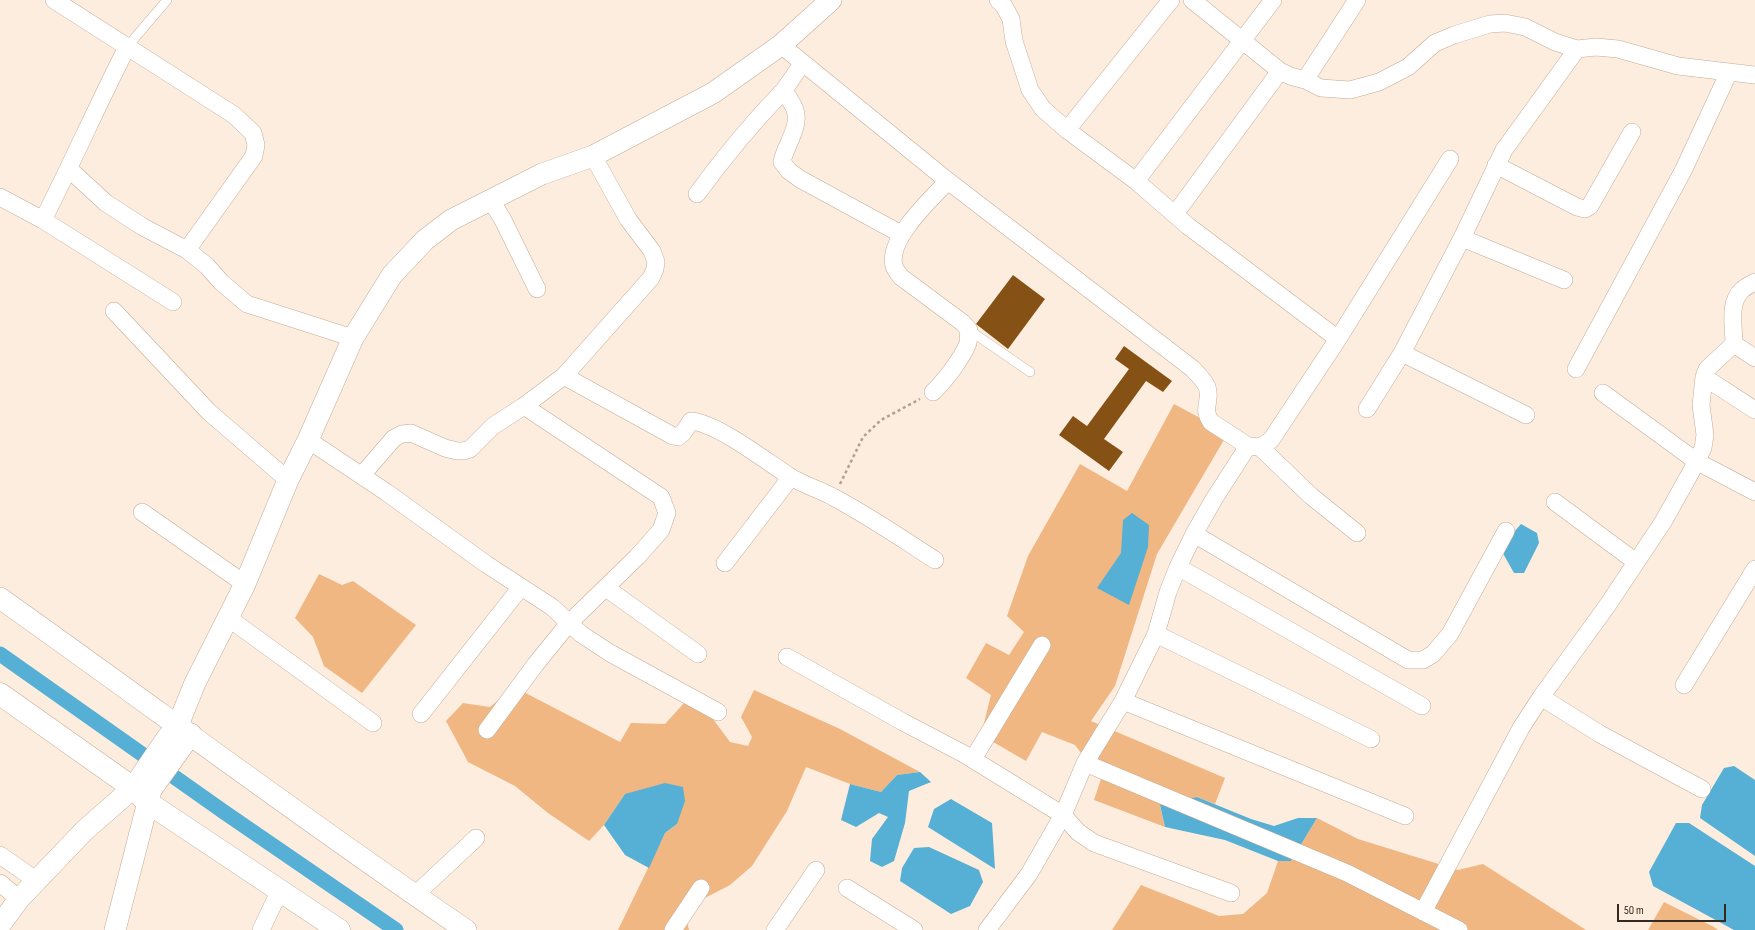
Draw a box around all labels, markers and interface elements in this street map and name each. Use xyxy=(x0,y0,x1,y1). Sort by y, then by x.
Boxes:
scale bar xyxy=(1619,896,1728,922)
text: 50 m xyxy=(1624,903,1644,918)

